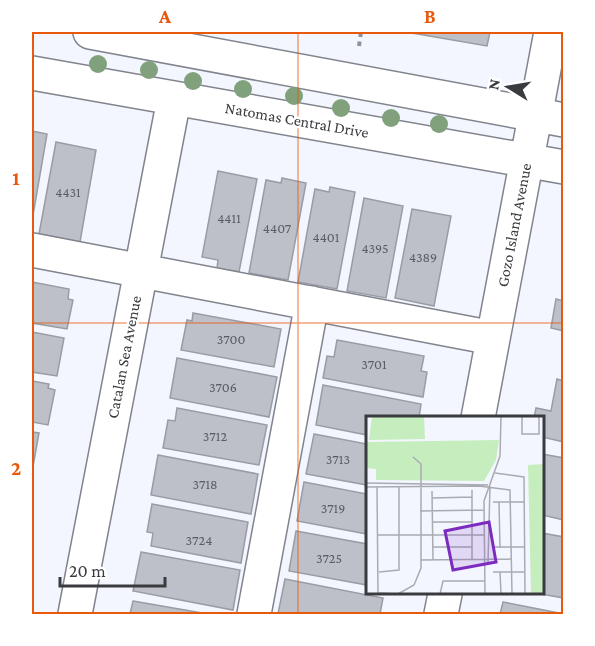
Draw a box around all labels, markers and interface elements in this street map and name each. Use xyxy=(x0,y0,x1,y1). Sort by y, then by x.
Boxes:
text: A xyxy=(158,5,172,27)
text: B xyxy=(424,5,436,27)
north arrow xyxy=(478,57,538,117)
text: N xyxy=(484,77,503,91)
street label: Natomas Central Drive xyxy=(224,99,370,141)
street label: Gozo Island Avenue xyxy=(494,162,534,288)
text: 1 xyxy=(12,167,20,189)
house number: 4431 xyxy=(55,184,81,200)
house number: 4411 xyxy=(217,210,241,226)
house number: 4407 xyxy=(263,220,292,236)
house number: 4401 xyxy=(313,229,340,245)
house number: 4395 xyxy=(361,240,389,256)
house number: 4389 xyxy=(409,249,437,265)
street label: Catalan Sea Avenue xyxy=(104,294,144,420)
house number: 3700 xyxy=(217,331,245,347)
house number: 3701 xyxy=(361,356,387,372)
house number: 3706 xyxy=(209,379,237,395)
inset map xyxy=(366,416,544,595)
house number: 3712 xyxy=(203,428,227,444)
house number: 3713 xyxy=(326,451,350,467)
text: 2 xyxy=(11,457,21,479)
house number: 3718 xyxy=(192,476,218,492)
house number: 3719 xyxy=(321,500,345,516)
house number: 3724 xyxy=(186,532,212,548)
scale bar xyxy=(60,550,165,588)
house number: 3725 xyxy=(316,550,342,566)
text: 20 m xyxy=(69,561,106,581)

